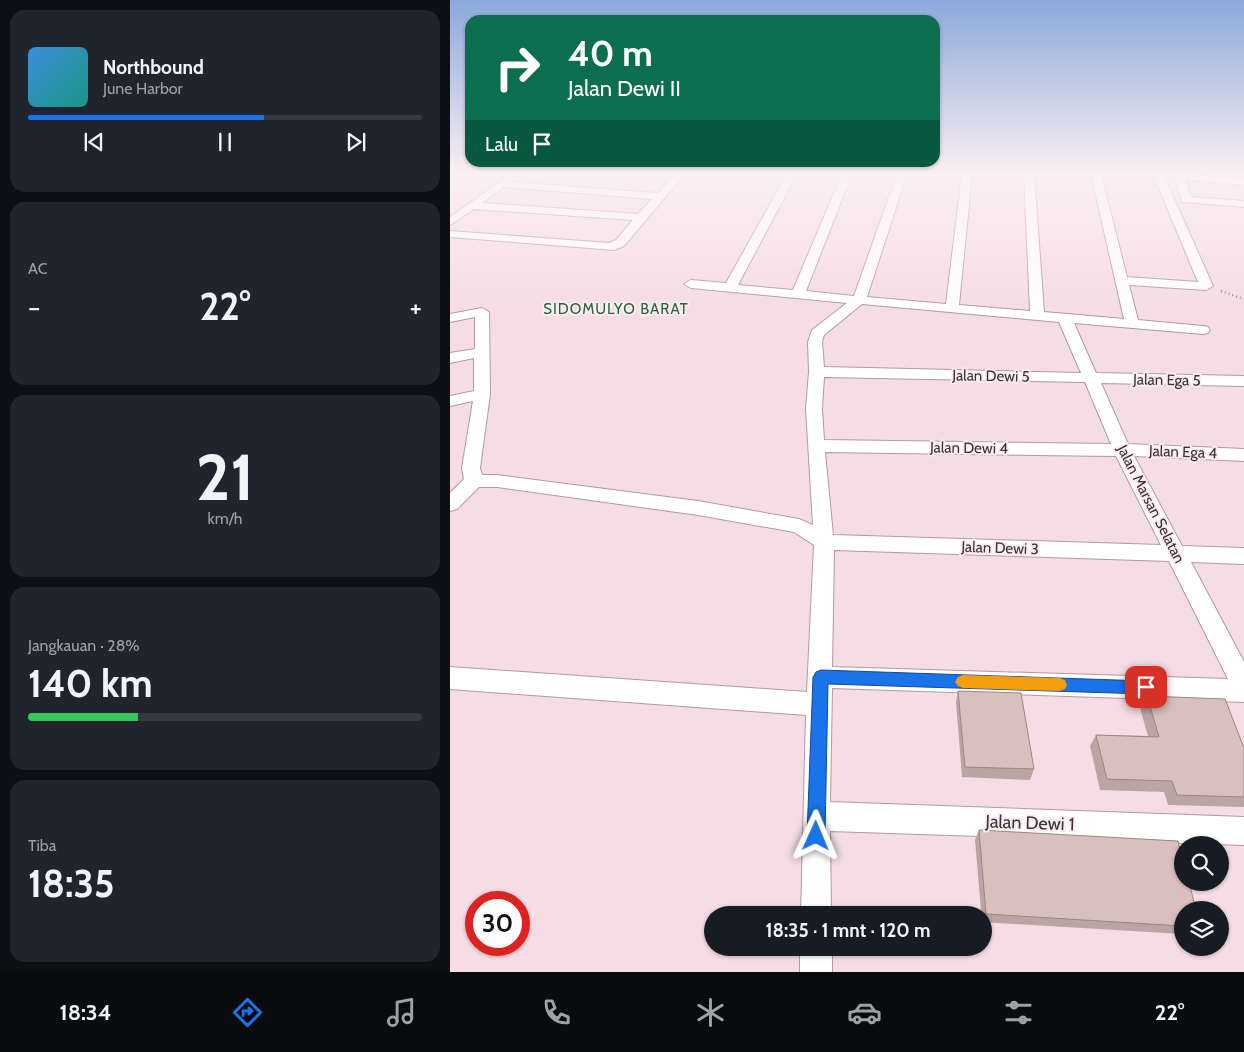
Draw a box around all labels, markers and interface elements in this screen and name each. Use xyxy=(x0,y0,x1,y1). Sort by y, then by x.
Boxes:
text: 40 m xyxy=(568,32,653,75)
icon: right xyxy=(485,35,550,100)
text: Northbound xyxy=(103,56,204,79)
text: Jalan Dewi II xyxy=(568,75,681,102)
text: June Harbor xyxy=(103,79,183,98)
icon: previous xyxy=(80,128,108,156)
icon: pause xyxy=(211,128,239,156)
icon: next xyxy=(342,128,370,156)
icon: arrive xyxy=(528,130,556,158)
text: Lalu xyxy=(485,133,518,156)
text: AC xyxy=(28,259,48,278)
text: 22° xyxy=(199,283,251,330)
text: − xyxy=(28,290,40,324)
text: + xyxy=(410,290,422,324)
district label: SIDOMULYO BARAT xyxy=(543,300,689,318)
street label: Jalan Dewi 5 xyxy=(951,366,1030,386)
street label: Jalan Ega 5 xyxy=(1132,370,1201,390)
text: 21 xyxy=(196,437,254,516)
street label: Jalan Dewi 4 xyxy=(929,438,1008,458)
street label: Jalan Marsan Selatan xyxy=(1113,441,1189,566)
street label: Jalan Ega 4 xyxy=(1148,442,1218,462)
text: km/h xyxy=(207,509,243,528)
street label: Jalan Dewi 3 xyxy=(960,538,1039,558)
text: Jangkauan · 28% xyxy=(28,636,140,655)
text: 140 km xyxy=(28,660,152,707)
pin xyxy=(1125,666,1167,708)
icon: arrive xyxy=(1132,673,1160,701)
position arrow xyxy=(789,809,841,861)
street label: Jalan Dewi 1 xyxy=(984,810,1075,836)
text: Tiba xyxy=(28,836,56,855)
map controls xyxy=(1174,836,1229,956)
button: search xyxy=(1174,836,1229,891)
text: 18:35 xyxy=(28,860,114,907)
speed limit sign: 30 xyxy=(465,891,530,956)
button: layers xyxy=(1174,901,1229,956)
text: 18:35 · 1 mnt · 120 m xyxy=(765,919,931,942)
icon: directions xyxy=(230,995,265,1030)
icon: music xyxy=(384,995,419,1030)
icon: phone xyxy=(539,995,574,1030)
icon: climate xyxy=(693,995,728,1030)
icon: car xyxy=(847,995,882,1030)
icon: filters xyxy=(1001,995,1036,1030)
text: 18:34 xyxy=(60,999,111,1026)
text: 22° xyxy=(1155,999,1184,1026)

